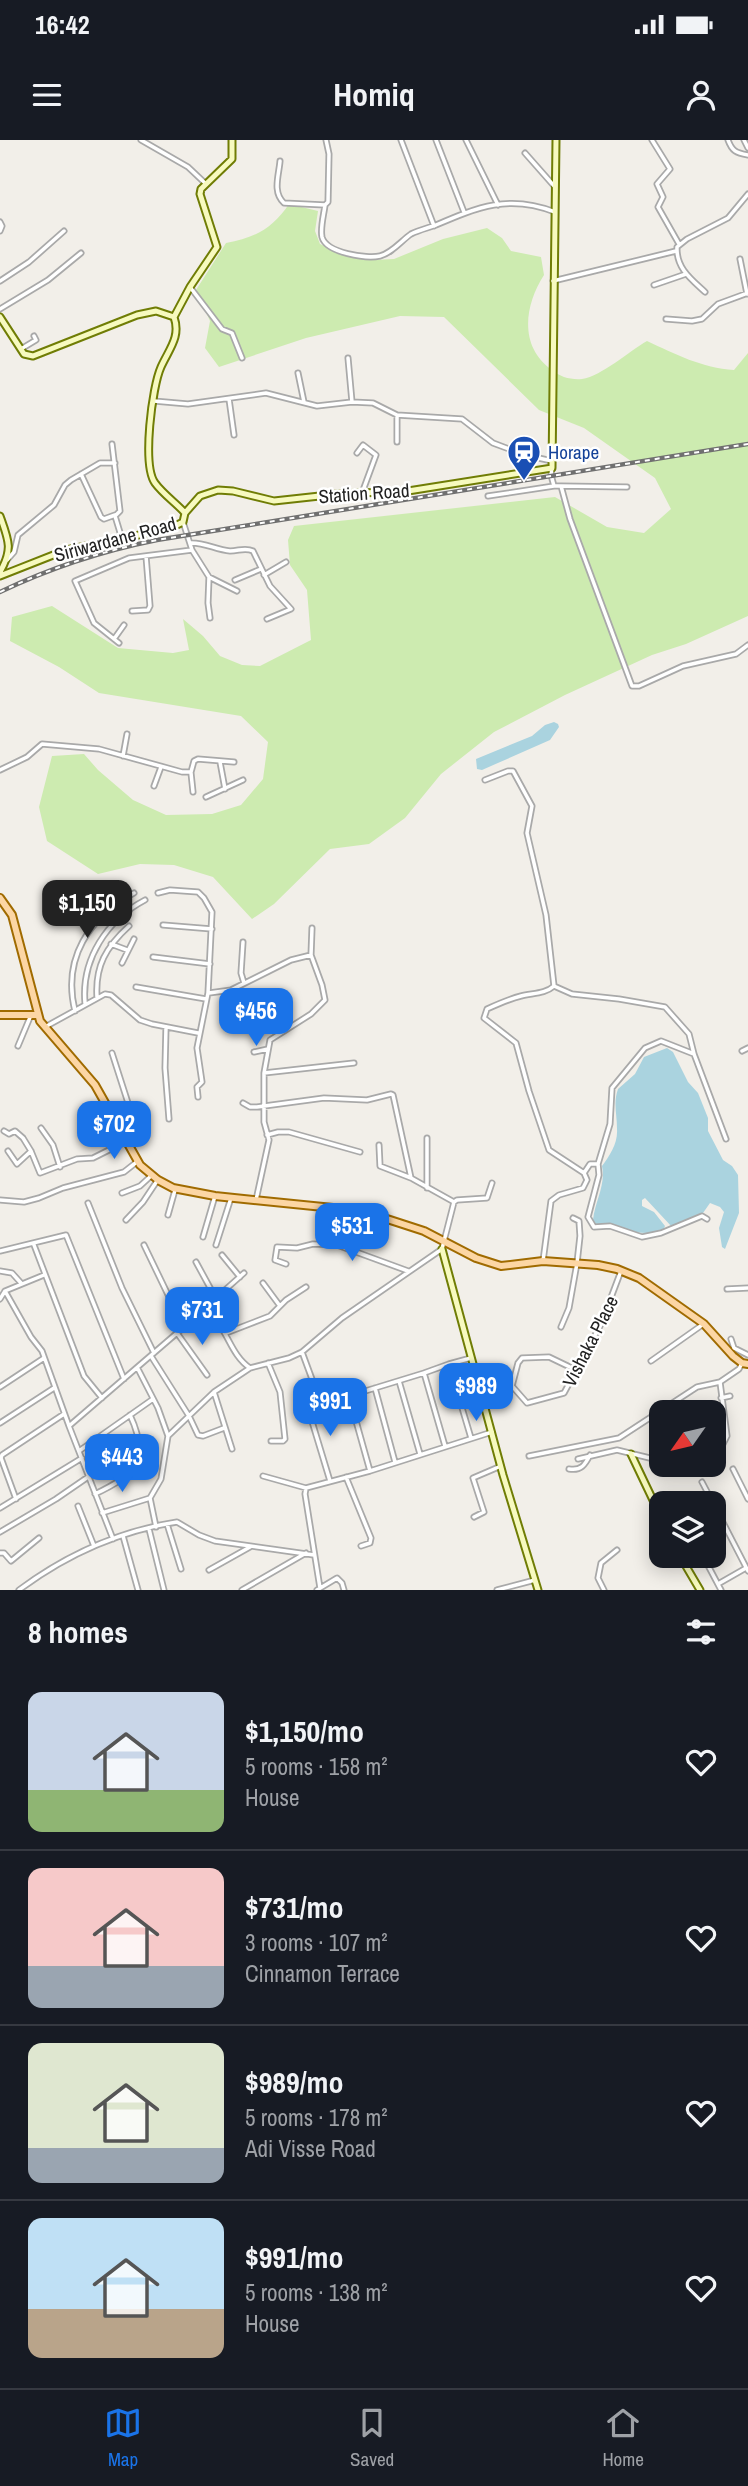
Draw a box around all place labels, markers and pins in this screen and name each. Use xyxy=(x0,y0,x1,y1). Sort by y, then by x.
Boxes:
station icon: Horape xyxy=(505,433,543,482)
place label: Horape xyxy=(548,439,599,465)
pin: $1,150 xyxy=(30,880,144,940)
pin: $456 xyxy=(215,988,297,1048)
pin: $702 xyxy=(73,1102,155,1161)
pin: $531 xyxy=(311,1204,393,1263)
pin: $731 xyxy=(161,1288,243,1347)
pin: $989 xyxy=(435,1364,517,1423)
pin: $991 xyxy=(289,1378,371,1438)
pin: $443 xyxy=(81,1434,163,1494)

